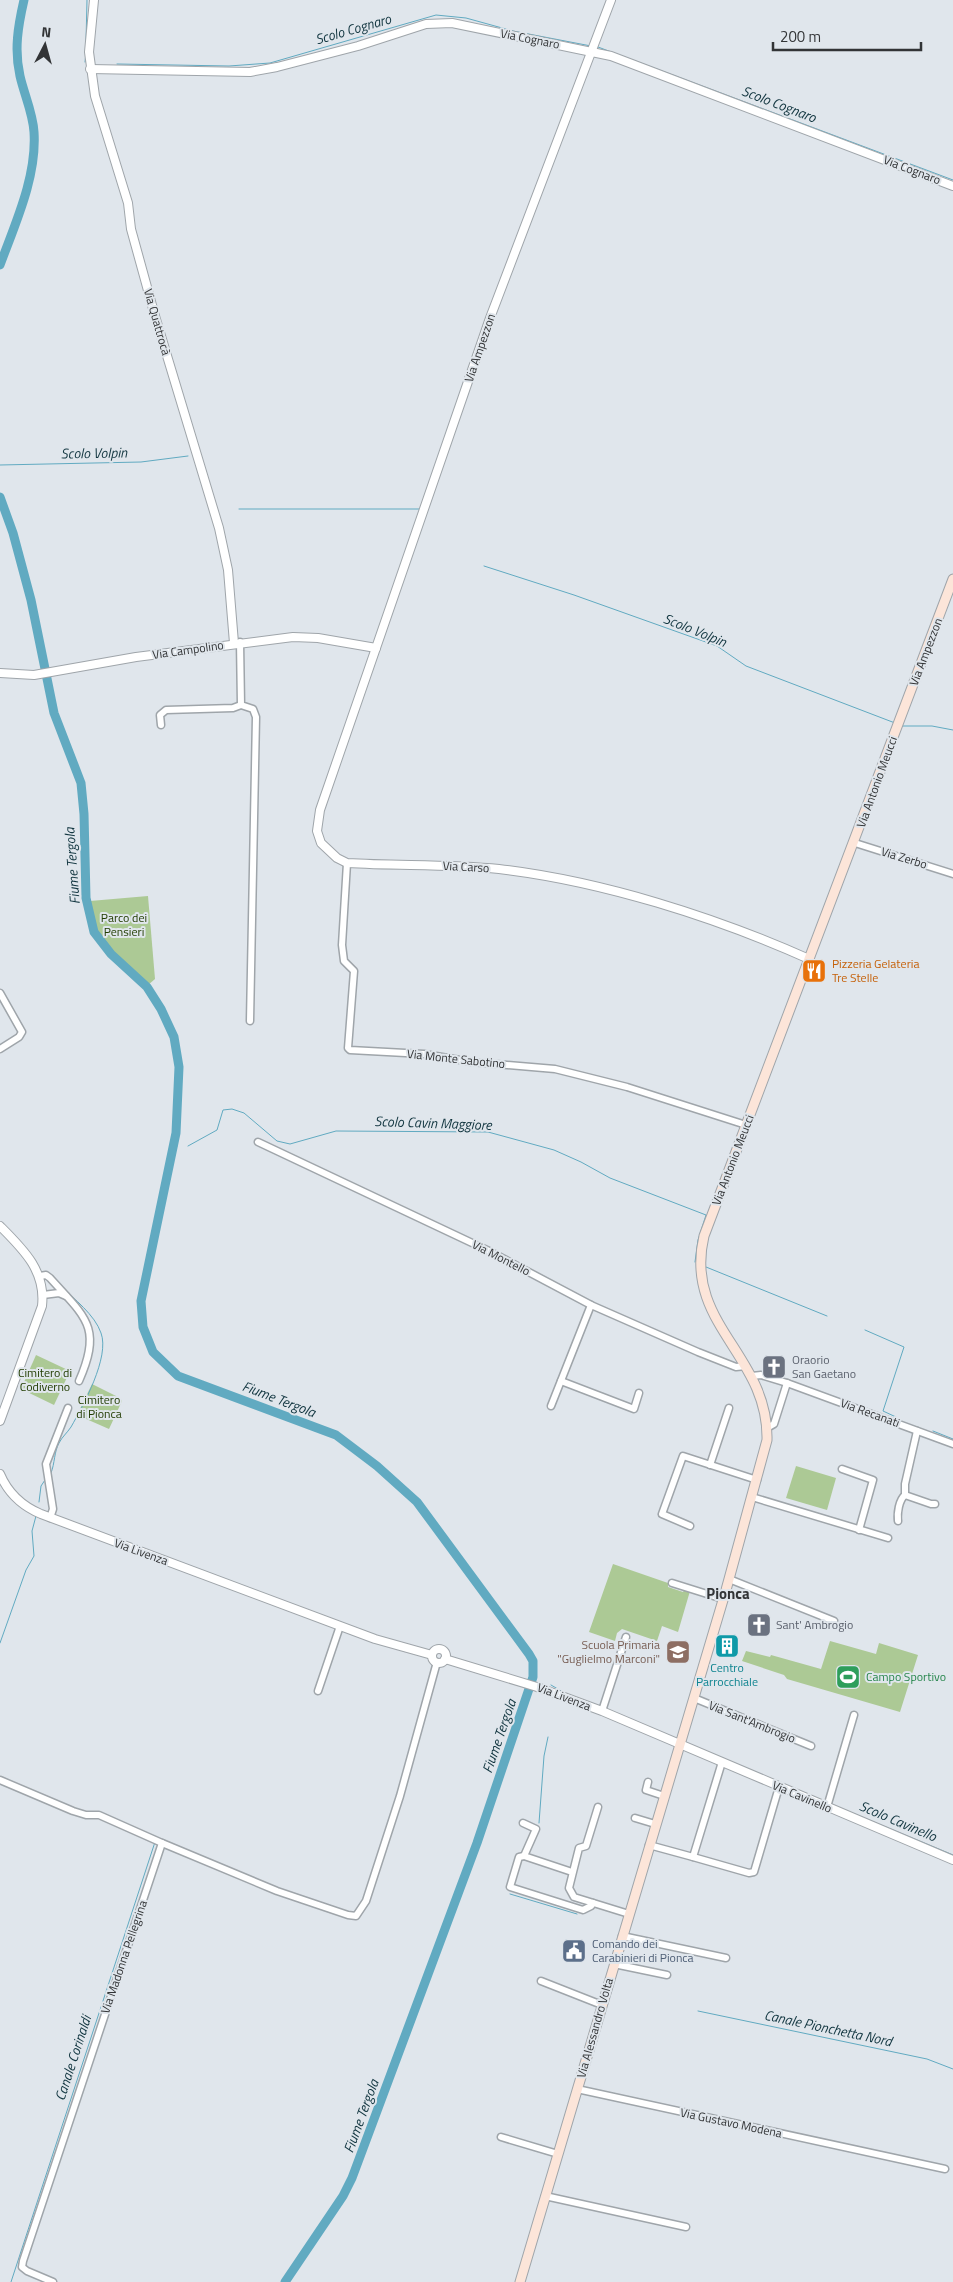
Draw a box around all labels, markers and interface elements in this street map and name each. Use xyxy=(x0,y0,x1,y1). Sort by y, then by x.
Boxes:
water label: Scolo Cognaro xyxy=(312,7,394,49)
north arrow xyxy=(20,20,70,70)
scale bar xyxy=(773,20,920,52)
text: N xyxy=(40,21,52,43)
street label: Via Cognaro xyxy=(499,23,561,54)
text: 200 m xyxy=(780,25,821,48)
water label: Scolo Cognaro xyxy=(739,80,820,128)
street label: Via Cognaro xyxy=(881,150,944,189)
street label: Via Quattrocà xyxy=(139,286,176,357)
street label: Via Ampezzon xyxy=(459,311,500,385)
water label: Scolo Volpin xyxy=(61,441,128,464)
water label: Scolo Volpin xyxy=(660,607,731,652)
street label: Via Ampezzon xyxy=(904,615,947,689)
street label: Via Campolino xyxy=(151,635,225,664)
street label: Via Antonio Meucci xyxy=(851,734,902,830)
water label: Fiume Tergola xyxy=(58,826,85,905)
street label: Via Zerbo xyxy=(879,842,930,874)
street label: Via Carso xyxy=(442,856,490,877)
park label: Parco dei Pensieri xyxy=(101,908,147,941)
place label: Pizzeria Gelateria Tre Stelle xyxy=(832,954,919,987)
restaurant icon: Pizzeria Gelateria Tre Stelle xyxy=(801,958,827,984)
street label: Via Monte Sabotino xyxy=(406,1044,506,1073)
water label: Scolo Cavin Maggiore xyxy=(374,1110,493,1135)
street label: Via Antonio Meucci xyxy=(706,1112,759,1208)
street label: Via Montello xyxy=(469,1235,534,1280)
place label: Oraorio San Gaetano xyxy=(792,1350,856,1383)
church icon: Oraorio San Gaetano xyxy=(761,1354,787,1380)
park label: Cimitero di Codiverno xyxy=(18,1363,72,1396)
water label: Fiume Tergola xyxy=(240,1375,320,1422)
park label: Cimitero di Pionca xyxy=(76,1390,122,1423)
street label: Via Recanati xyxy=(838,1393,903,1432)
street label: Via Livenza xyxy=(111,1533,171,1570)
district label: Pionca xyxy=(706,1582,750,1605)
church icon: Sant' Ambrogio xyxy=(746,1612,772,1638)
place label: Sant' Ambrogio xyxy=(776,1615,853,1634)
building icon: Centro Parrocchiale xyxy=(714,1633,740,1659)
place label: Scuola Primaria "Guglielmo Marconi" xyxy=(557,1635,660,1668)
school or university icon: Scuola Primaria "Guglielmo Marconi" xyxy=(665,1639,691,1665)
place label: Centro Parrocchiale xyxy=(696,1658,758,1691)
sports icon: Campo Sportivo xyxy=(835,1664,861,1690)
place label: Campo Sportivo xyxy=(866,1667,946,1686)
street label: Via Livenza xyxy=(535,1678,594,1715)
water label: Fiume Tergola xyxy=(476,1695,521,1776)
street label: Via Sant'Ambrogio xyxy=(706,1695,799,1748)
street label: Via Cavinello xyxy=(769,1775,835,1818)
water label: Scolo Cavinello xyxy=(856,1795,941,1847)
street label: Via Madonna Pellegrina xyxy=(95,1898,152,2016)
place label: Comando dei Carabinieri di Pionca xyxy=(592,1934,694,1967)
public building icon: Comando dei Carabinieri di Pionca xyxy=(561,1938,587,1964)
street label: Via Alessandro Volta xyxy=(571,1976,618,2080)
water label: Canale Pionchetta Nord xyxy=(762,2004,896,2052)
water label: Canale Corinaldi xyxy=(49,2011,97,2103)
water label: Fiume Tergola xyxy=(338,2075,384,2156)
street label: Via Gustavo Modena xyxy=(678,2102,784,2143)

